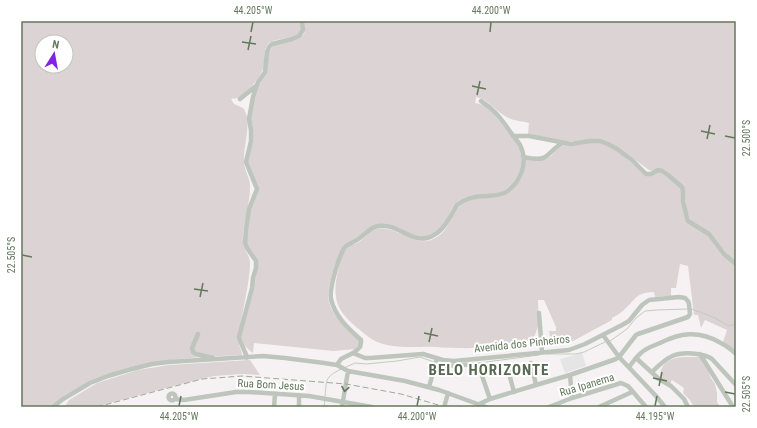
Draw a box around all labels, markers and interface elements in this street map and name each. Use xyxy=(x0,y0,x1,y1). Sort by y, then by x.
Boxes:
text: 44.205°W xyxy=(234,5,273,16)
text: 44.200°W xyxy=(472,5,511,16)
north arrow xyxy=(34,34,74,74)
text: N xyxy=(51,38,61,52)
text: 22.500°S xyxy=(741,120,752,156)
text: 22.505°S xyxy=(6,237,17,273)
street label: Avenida dos Pinheiros xyxy=(473,333,571,355)
district label: BELO HORIZONTE xyxy=(429,361,549,379)
street label: Rua Ipanema xyxy=(558,371,616,399)
text: 22.505°S xyxy=(741,376,752,412)
street label: Rua Bom Jesus xyxy=(237,377,305,393)
one-way arrow xyxy=(341,386,350,392)
text: 44.205°W xyxy=(160,411,199,422)
text: 44.200°W xyxy=(398,411,437,422)
text: 44.195°W xyxy=(636,411,675,422)

